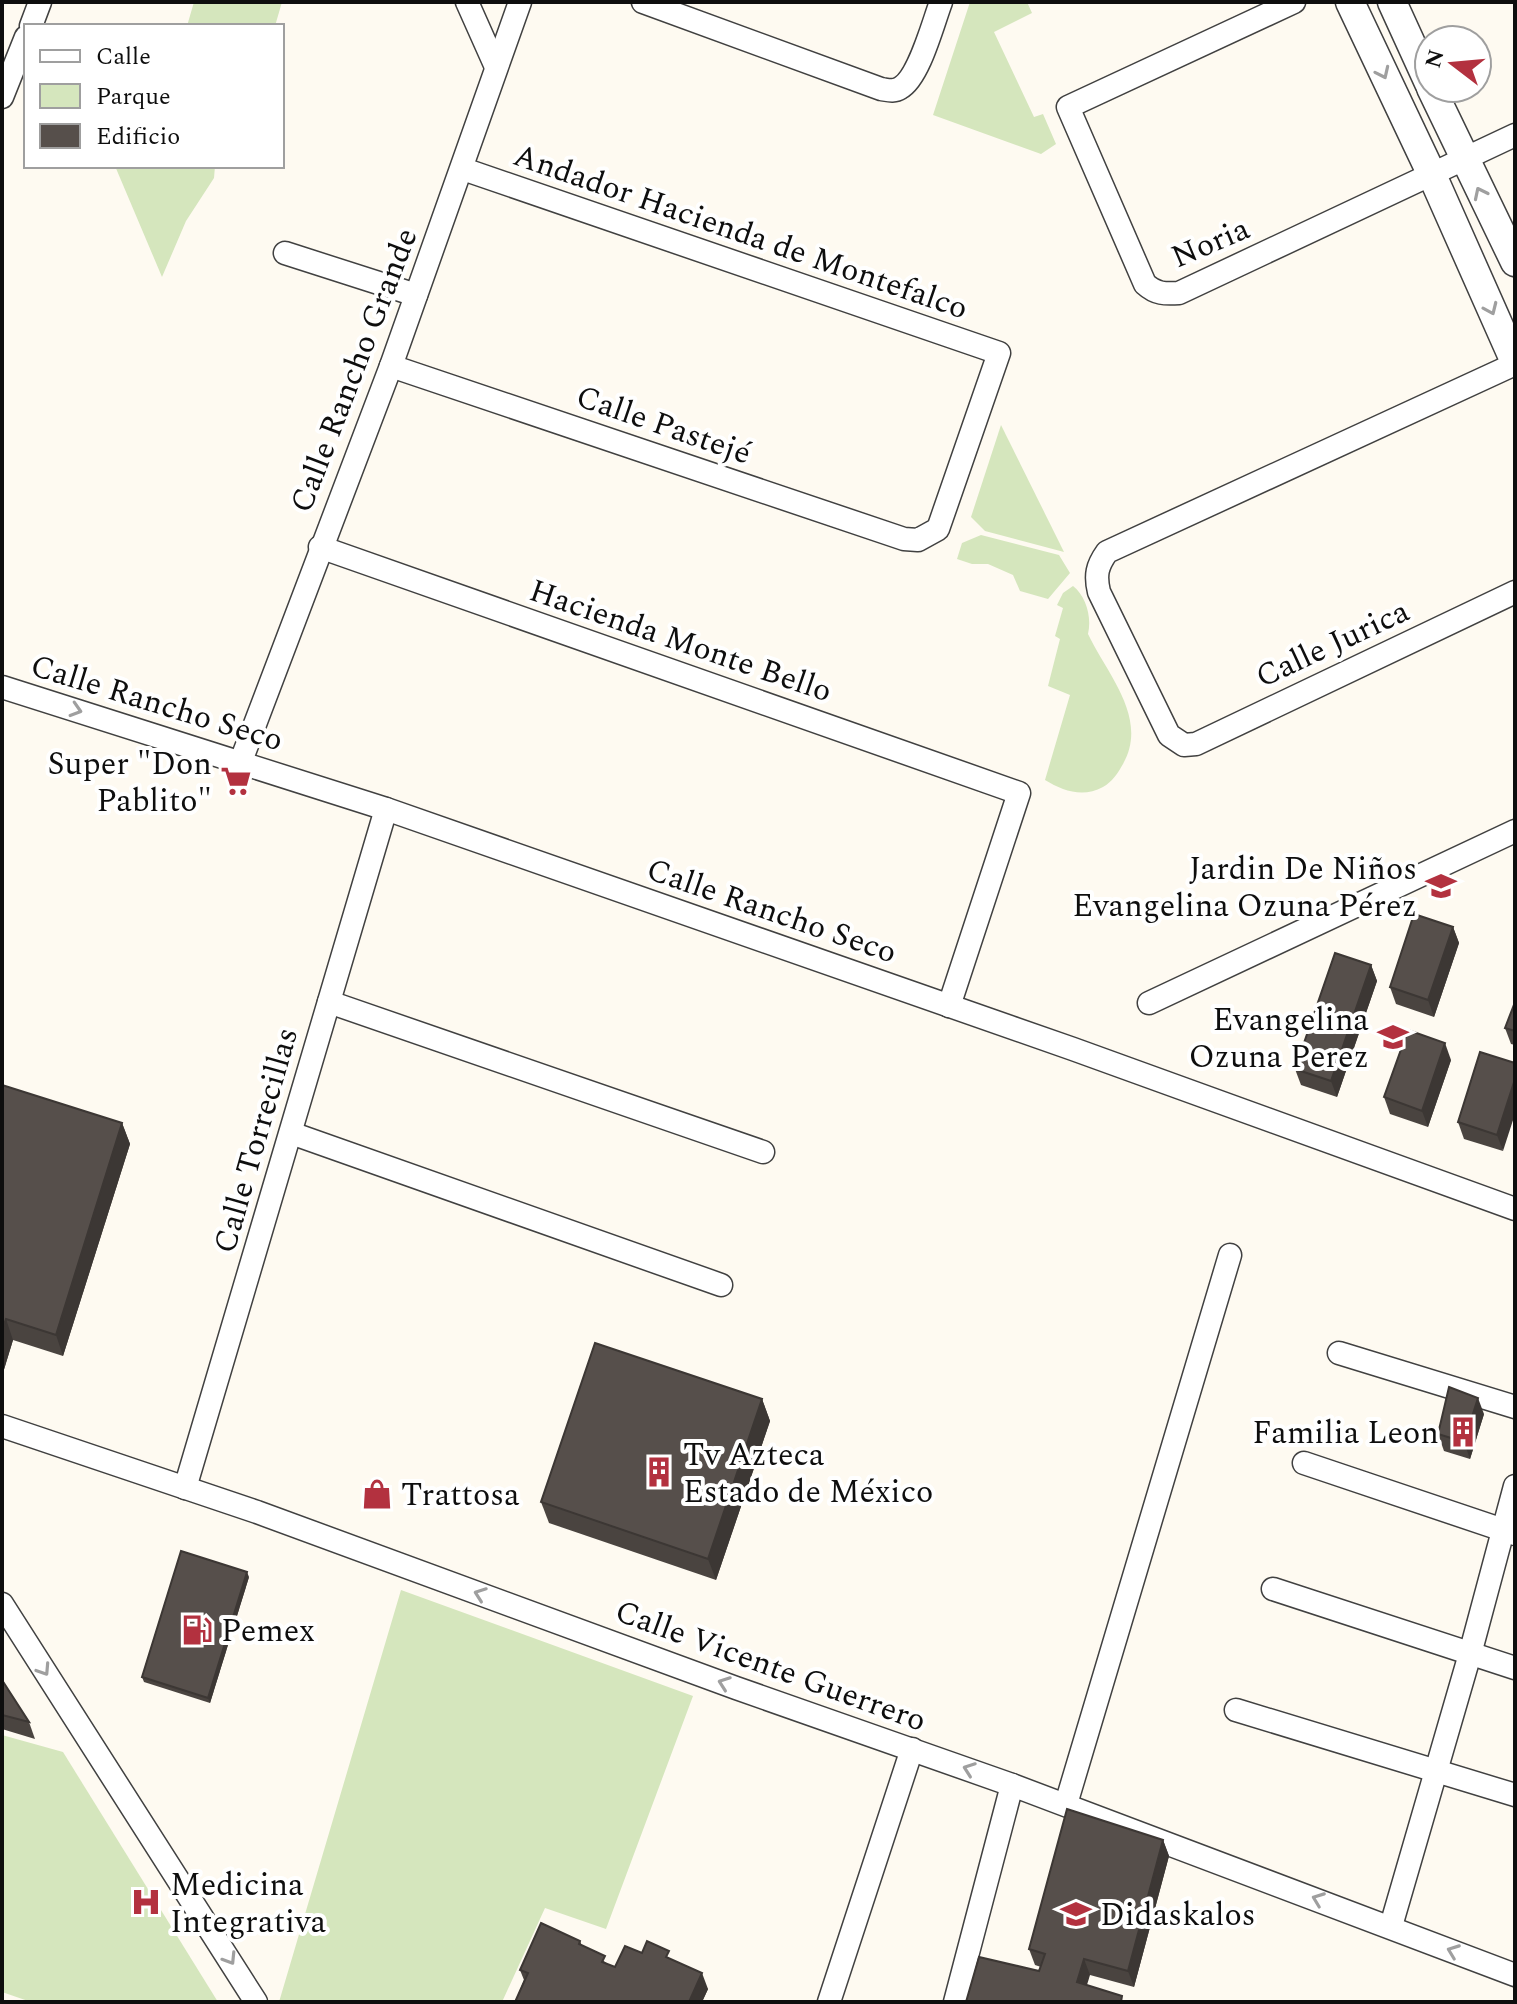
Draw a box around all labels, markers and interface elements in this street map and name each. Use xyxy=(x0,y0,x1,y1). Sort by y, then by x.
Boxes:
legend xyxy=(24,24,284,168)
north arrow xyxy=(1413,24,1493,104)
text: Calle xyxy=(96,39,151,75)
text: N xyxy=(1417,46,1454,72)
one-way arrow xyxy=(1373,64,1389,79)
text: Parque xyxy=(96,79,171,115)
text: Edificio xyxy=(96,119,180,155)
street label: Andador Hacienda de Montefalco xyxy=(507,131,974,333)
one-way arrow xyxy=(1474,186,1490,201)
street label: Noria xyxy=(1164,205,1258,282)
street label: Calle Rancho Grande xyxy=(278,221,431,520)
one-way arrow xyxy=(1482,301,1498,315)
street label: Calle Pastejé xyxy=(569,373,758,478)
street label: Hacienda Monte Bello xyxy=(523,567,838,716)
street label: Calle Jurica xyxy=(1248,587,1418,701)
street label: Calle Rancho Seco xyxy=(24,642,289,765)
one-way arrow xyxy=(69,701,83,717)
place label: Super "Don Pablito" xyxy=(47,740,212,826)
supermarket icon: Super "Don Pablito" xyxy=(219,764,253,798)
place label: Jardin De Niños Evangelina Ozuna Pérez xyxy=(1072,845,1417,931)
street label: Calle Rancho Seco xyxy=(640,846,903,977)
school or university icon: Jardin De Niños Evangelina Ozuna Pérez xyxy=(1424,869,1458,903)
place label: Evangelina Ozuna Perez xyxy=(1189,996,1369,1082)
school or university icon: Evangelina Ozuna Perez xyxy=(1376,1020,1410,1054)
street label: Calle Torrecillas xyxy=(201,1022,312,1259)
place label: Familia Leon xyxy=(1252,1409,1439,1458)
building icon: Familia Leon xyxy=(1446,1415,1480,1449)
place label: Tv Azteca Estado de México xyxy=(683,1431,933,1517)
building icon: Tv Azteca Estado de México xyxy=(642,1455,676,1489)
place label: Trattosa xyxy=(401,1471,520,1520)
shop icon: Trattosa xyxy=(360,1477,394,1511)
one-way arrow xyxy=(473,1587,487,1603)
street label: Calle Vicente Guerrero xyxy=(608,1587,933,1746)
place label: Pemex xyxy=(221,1607,315,1656)
fuel station icon: Pemex xyxy=(180,1613,214,1647)
one-way arrow xyxy=(35,1661,50,1675)
one-way arrow xyxy=(717,1677,731,1693)
one-way arrow xyxy=(963,1762,977,1779)
place label: Medicina Integrativa xyxy=(170,1861,326,1947)
hospital icon: Medicina Integrativa xyxy=(129,1885,163,1919)
place label: Didaskalos xyxy=(1100,1891,1256,1940)
one-way arrow xyxy=(1312,1892,1326,1909)
school or university icon: Didaskalos xyxy=(1059,1897,1093,1931)
one-way arrow xyxy=(1447,1944,1461,1961)
one-way arrow xyxy=(220,1951,235,1965)

